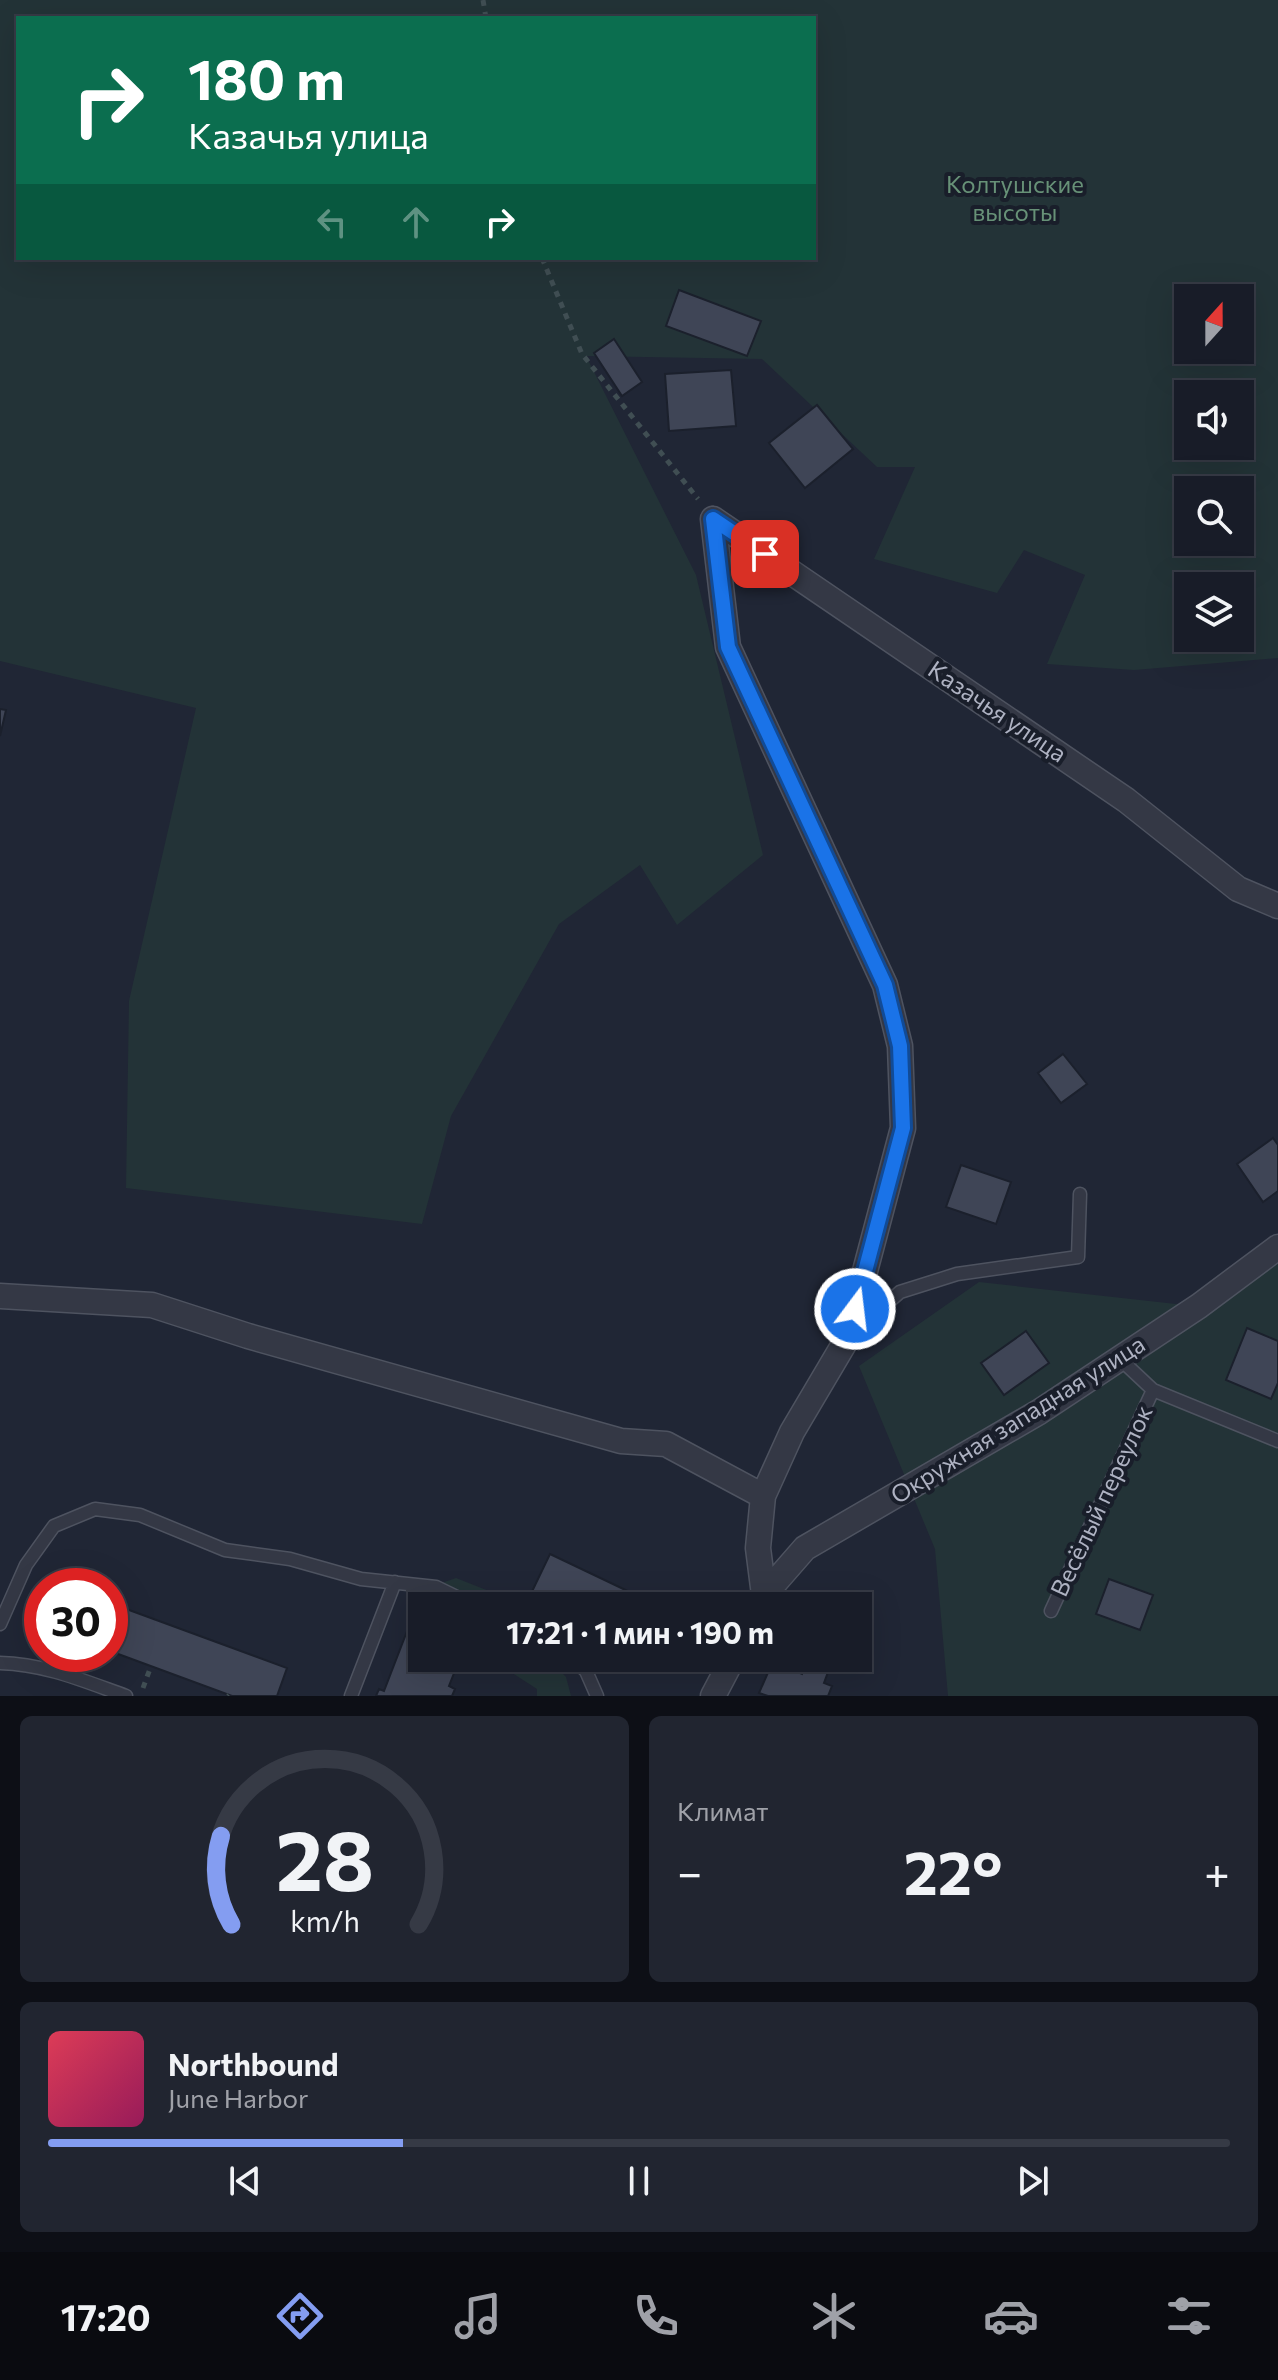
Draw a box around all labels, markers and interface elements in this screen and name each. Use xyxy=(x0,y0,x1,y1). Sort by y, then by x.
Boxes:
text: 180 m xyxy=(188,43,345,112)
icon: right xyxy=(56,48,160,152)
text: Казачья улица xyxy=(188,112,429,156)
park label: Колтушские высоты xyxy=(946,169,1084,226)
icon: left xyxy=(310,200,354,244)
icon: ahead xyxy=(394,200,438,244)
icon: right xyxy=(478,200,522,244)
north arrow xyxy=(1174,284,1254,364)
map controls xyxy=(1174,284,1254,652)
button: sound xyxy=(1174,380,1254,460)
button: search xyxy=(1174,476,1254,556)
pin xyxy=(731,520,799,588)
icon: arrive xyxy=(743,532,787,576)
button: layers xyxy=(1174,572,1254,652)
street label: Казачья улица xyxy=(923,654,1072,768)
position arrow xyxy=(813,1267,897,1351)
street label: Окружная западная улица xyxy=(885,1328,1150,1509)
street label: Весёлый переулок xyxy=(1044,1400,1158,1601)
speed limit sign: 30 xyxy=(24,1568,128,1672)
text: 17:21 · 1 мин · 190 m xyxy=(506,1613,774,1650)
text: Климат xyxy=(677,1795,769,1826)
text: 28 xyxy=(275,1806,374,1908)
text: 22° xyxy=(904,1834,1002,1907)
text: − xyxy=(677,1844,702,1898)
text: + xyxy=(1204,1844,1230,1898)
text: km/h xyxy=(290,1903,359,1938)
text: Northbound xyxy=(168,2045,339,2082)
text: June Harbor xyxy=(168,2082,308,2113)
icon: previous xyxy=(223,2159,267,2203)
icon: pause xyxy=(617,2159,661,2203)
icon: next xyxy=(1011,2159,1055,2203)
icon: directions xyxy=(272,2288,328,2344)
icon: music xyxy=(450,2288,506,2344)
icon: phone xyxy=(628,2288,684,2344)
icon: climate xyxy=(806,2288,862,2344)
icon: car xyxy=(983,2288,1039,2344)
icon: filters xyxy=(1161,2288,1217,2344)
text: 17:20 xyxy=(61,2294,151,2338)

